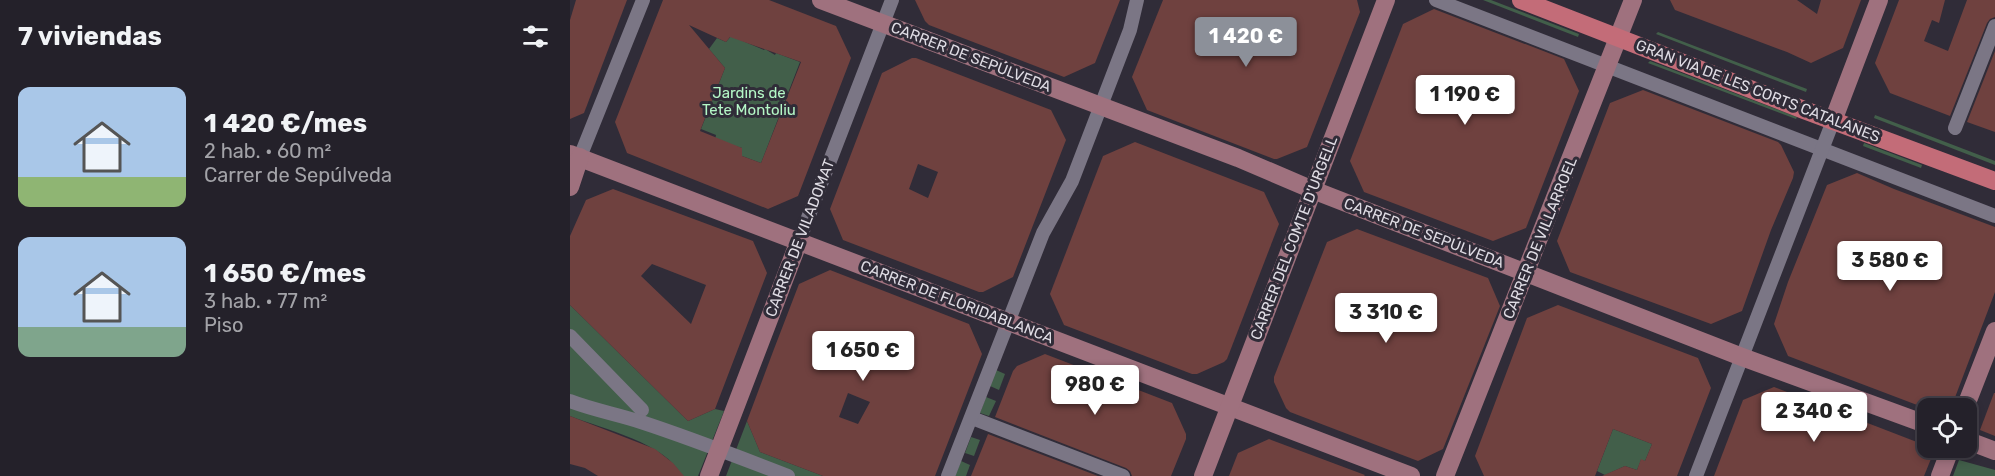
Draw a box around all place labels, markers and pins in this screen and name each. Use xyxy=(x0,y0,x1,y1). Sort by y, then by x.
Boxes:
pin: 1 420 € xyxy=(1191,17,1301,68)
pin: 1 190 € xyxy=(1410,75,1520,126)
pin: 3 580 € xyxy=(1835,241,1945,292)
pin: 3 310 € xyxy=(1331,293,1441,344)
pin: 1 650 € xyxy=(808,331,918,382)
pin: 980 € xyxy=(1053,365,1137,416)
pin: 2 340 € xyxy=(1759,392,1869,443)

